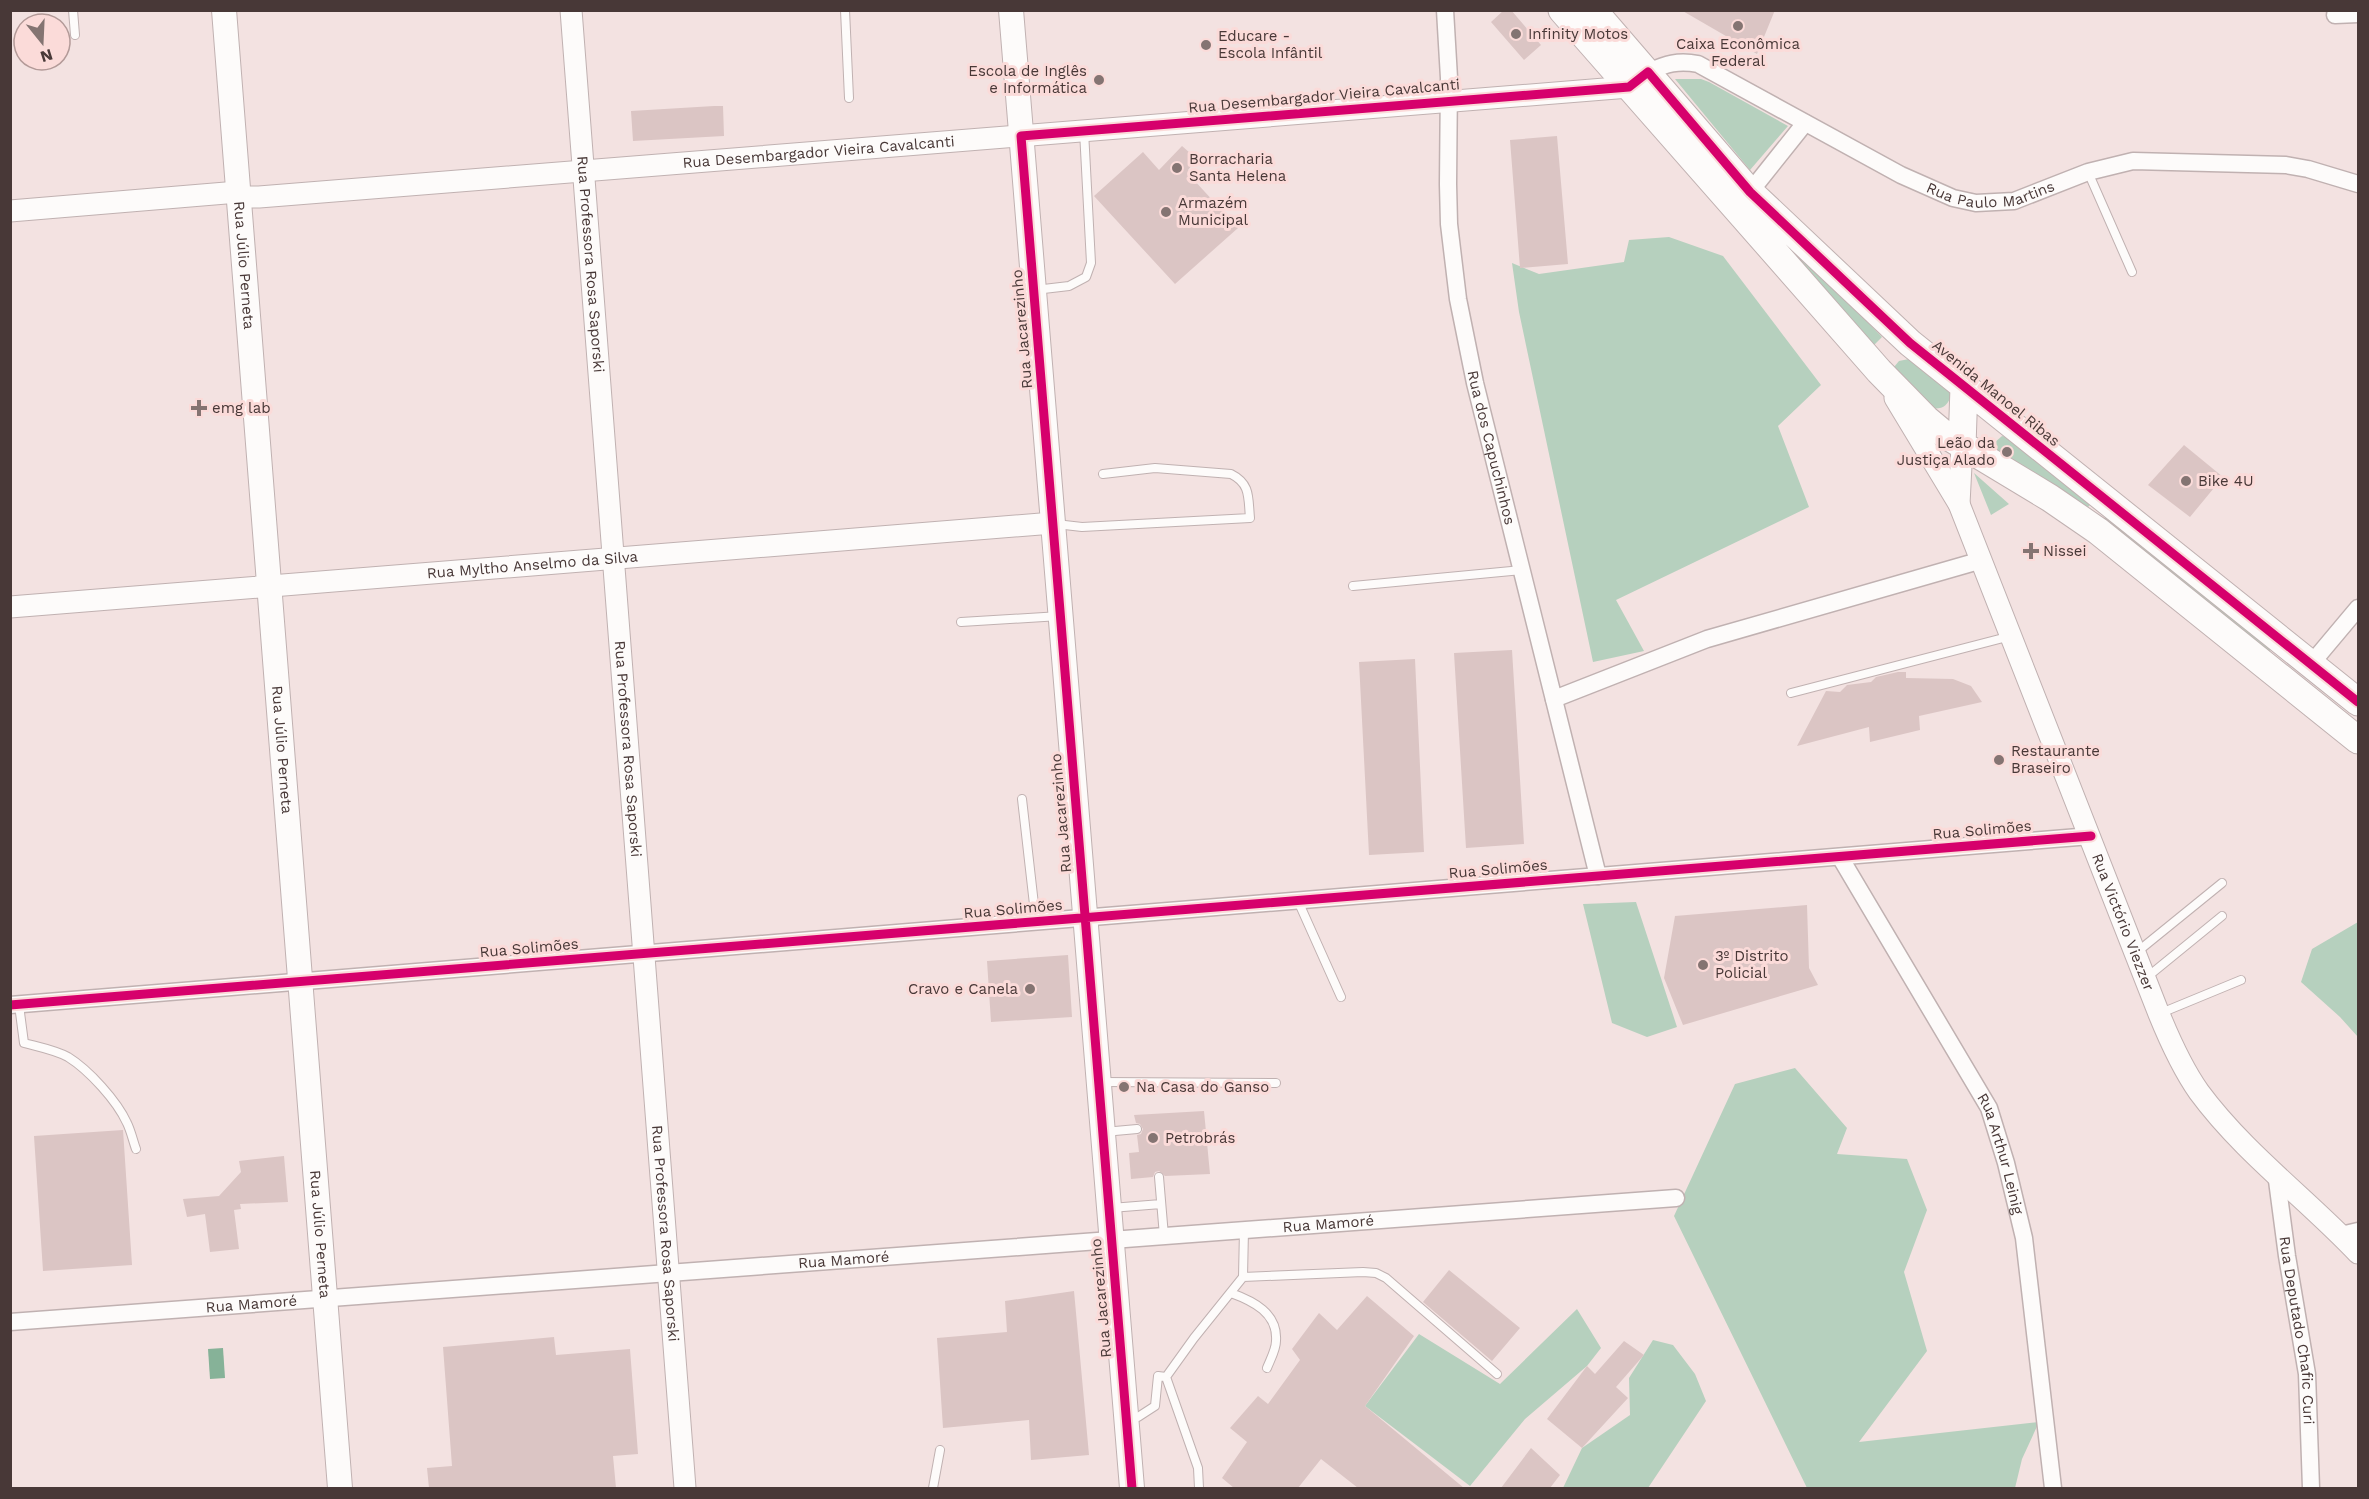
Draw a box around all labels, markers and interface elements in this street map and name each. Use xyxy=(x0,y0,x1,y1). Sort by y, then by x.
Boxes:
north arrow xyxy=(12,12,72,72)
marker: Caixa Econômica Federal xyxy=(1731,19,1745,33)
place label: Infinity Motos xyxy=(1528,25,1628,43)
place label: Educare - Escola Infântil xyxy=(1218,27,1323,62)
marker: Infinity Motos xyxy=(1509,27,1523,41)
place label: Caixa Econômica Federal xyxy=(1676,35,1801,70)
marker: Educare - Escola Infântil xyxy=(1199,38,1213,52)
text: N xyxy=(38,45,55,67)
place label: Escola de Inglês e Informática xyxy=(968,62,1087,97)
marker: Escola de Inglês e Informática xyxy=(1092,73,1106,87)
street label: Rua Desembargador Vieira Cavalcanti xyxy=(1187,75,1461,117)
street label: Rua Desembargador Vieira Cavalcanti xyxy=(682,132,955,172)
place label: Borracharia Santa Helena xyxy=(1189,150,1287,185)
street label: Rua Professora Rosa Saporski xyxy=(573,155,608,373)
marker: Borracharia Santa Helena xyxy=(1170,161,1184,175)
street label: Rua Paulo Martins xyxy=(1924,177,2057,212)
place label: Armazém Municipal xyxy=(1178,194,1249,229)
street label: Rua Júlio Perneta xyxy=(230,200,258,331)
marker: Armazém Municipal xyxy=(1159,205,1173,219)
street label: Rua Jacarezinho xyxy=(1008,269,1036,389)
street label: Avenida Manoel Ribas xyxy=(1929,336,2063,450)
street label: Rua dos Capuchinhos xyxy=(1464,369,1519,527)
marker: emg lab xyxy=(190,399,208,417)
place label: emg lab xyxy=(212,399,271,417)
place label: Leão da Justiça Alado xyxy=(1897,434,1996,469)
marker: Leão da Justiça Alado xyxy=(2000,445,2014,459)
place label: Bike 4U xyxy=(2198,472,2254,490)
marker: Bike 4U xyxy=(2179,474,2193,488)
place label: Nissei xyxy=(2043,542,2086,560)
marker: Nissei xyxy=(2024,544,2038,558)
street label: Rua Myltho Anselmo da Silva xyxy=(426,547,639,582)
street label: Rua Professora Rosa Saporski xyxy=(611,640,645,858)
street label: Rua Júlio Perneta xyxy=(268,685,296,815)
place label: Restaurante Braseiro xyxy=(2011,742,2100,777)
street label: Rua Jacarezinho xyxy=(1047,753,1075,873)
marker: Restaurante Braseiro xyxy=(1992,753,2006,767)
street label: Rua Solimões xyxy=(1932,817,2032,843)
street label: Rua Victório Viezzer xyxy=(2088,851,2158,993)
street label: Rua Solimões xyxy=(1448,856,1548,882)
street label: Rua Solimões xyxy=(963,896,1063,922)
street label: Rua Solimões xyxy=(479,935,579,961)
place label: 3º Distrito Policial xyxy=(1715,947,1789,982)
marker: 3º Distrito Policial xyxy=(1696,958,1710,972)
place label: Cravo e Canela xyxy=(908,980,1019,998)
marker: Cravo e Canela xyxy=(1023,982,1037,996)
place label: Na Casa do Ganso xyxy=(1136,1078,1269,1096)
marker: Na Casa do Ganso xyxy=(1117,1080,1131,1094)
street label: Rua Arthur Leinig xyxy=(1973,1090,2027,1216)
street label: Rua Professora Rosa Saporski xyxy=(648,1124,683,1342)
place label: Petrobrás xyxy=(1165,1129,1235,1147)
marker: Petrobrás xyxy=(1146,1131,1160,1145)
street label: Rua Júlio Perneta xyxy=(306,1169,334,1300)
street label: Rua Mamoré xyxy=(1282,1212,1375,1236)
street label: Rua Deputado Chafic Curi xyxy=(2275,1235,2318,1425)
street label: Rua Jacarezinho xyxy=(1087,1238,1115,1358)
street label: Rua Mamoré xyxy=(797,1248,890,1272)
street label: Rua Mamoré xyxy=(205,1292,298,1316)

